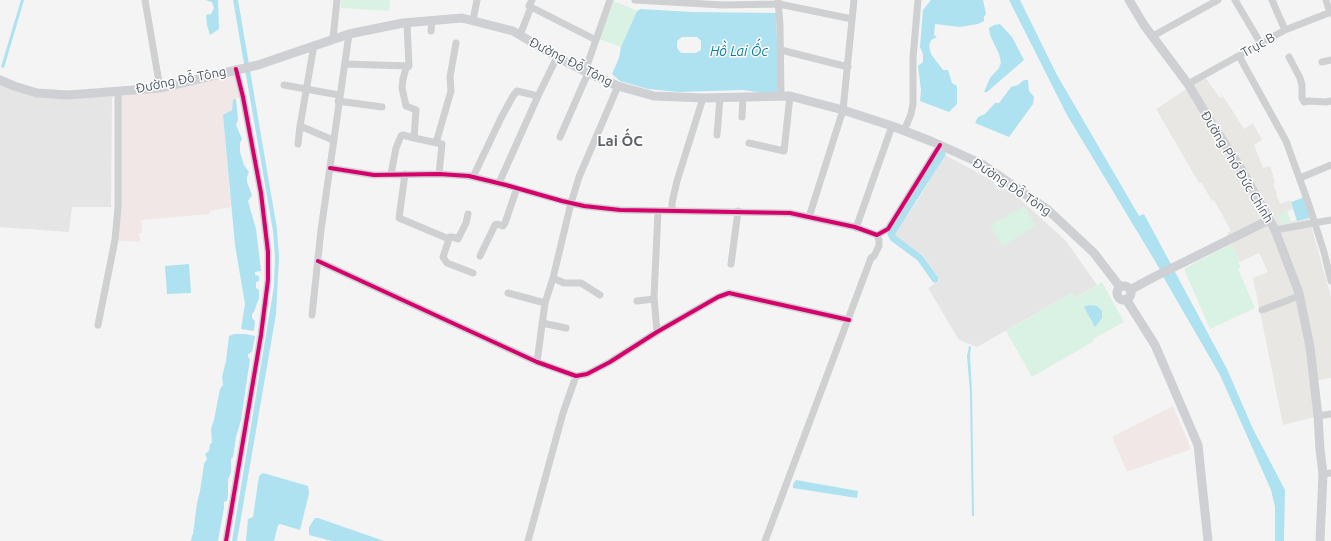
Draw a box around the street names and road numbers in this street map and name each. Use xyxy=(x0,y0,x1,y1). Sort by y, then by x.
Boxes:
street label: Trục B xyxy=(1238,29,1278,61)
street label: Đường Đỗ Tông xyxy=(527,34,615,90)
street label: Đường Đỗ Tông xyxy=(135,64,227,96)
street label: Đường Phó Đức Chính xyxy=(1197,108,1277,226)
street label: Đường Đỗ Tông xyxy=(970,155,1054,219)

